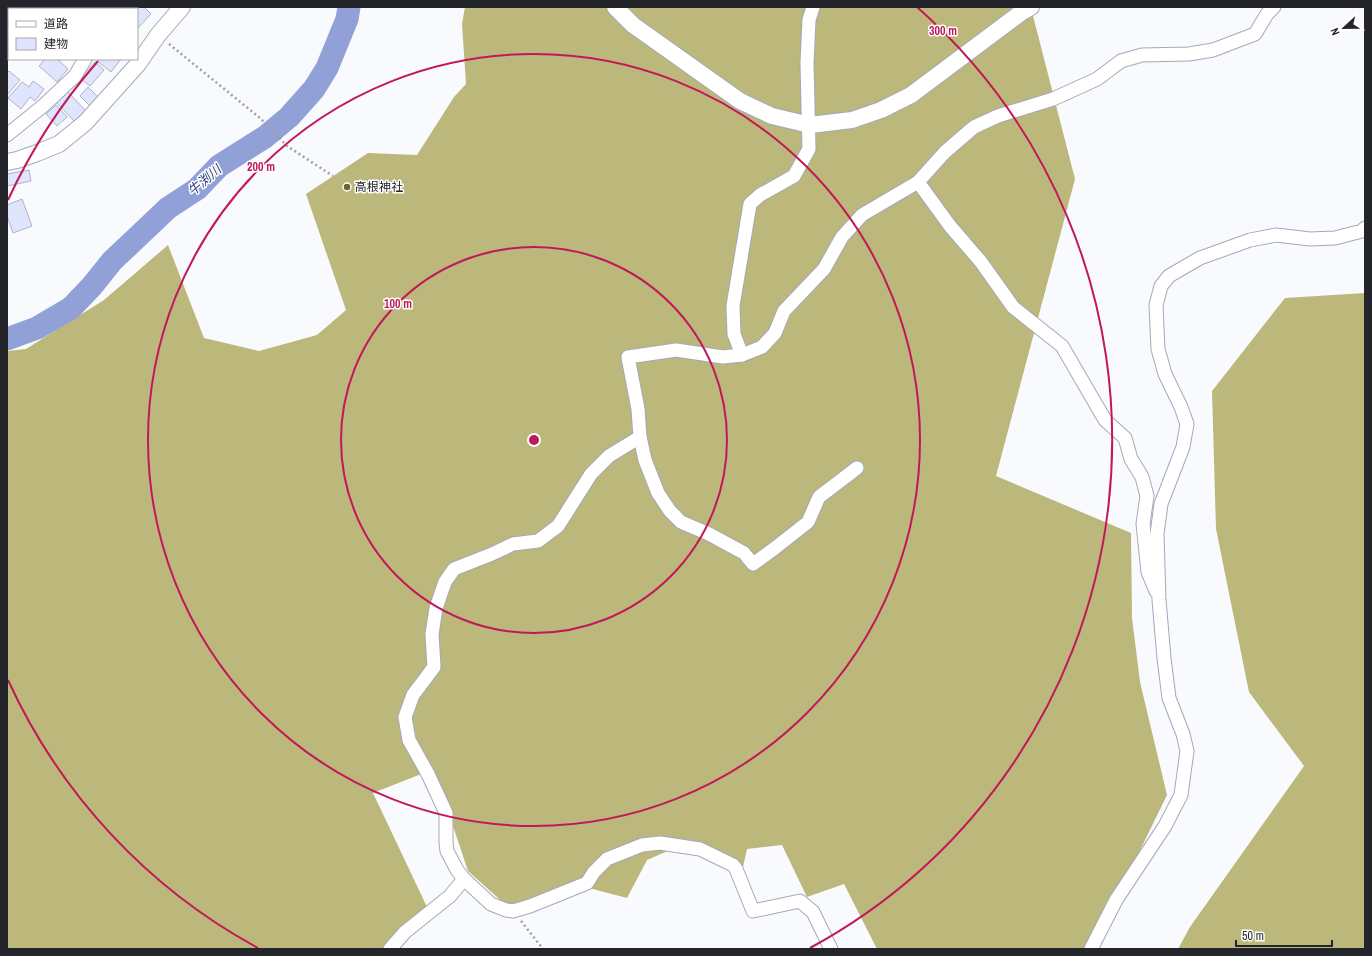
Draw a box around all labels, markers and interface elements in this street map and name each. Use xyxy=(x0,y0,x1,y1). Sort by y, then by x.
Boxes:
legend xyxy=(8,8,138,60)
north arrow xyxy=(1324,8,1364,48)
text: 道路 xyxy=(44,16,68,32)
text: 300 m xyxy=(929,23,957,39)
text: N xyxy=(1327,26,1342,37)
text: 建物 xyxy=(44,36,68,52)
text: 200 m xyxy=(247,159,275,175)
water label: 牛渕川 xyxy=(184,160,226,200)
place label: 高根神社 xyxy=(355,179,403,195)
marker: 高根神社 xyxy=(342,182,352,192)
text: 100 m xyxy=(384,296,412,312)
centre of rings xyxy=(527,433,541,447)
scale bar xyxy=(1236,922,1332,948)
text: 50 m xyxy=(1242,928,1264,944)

